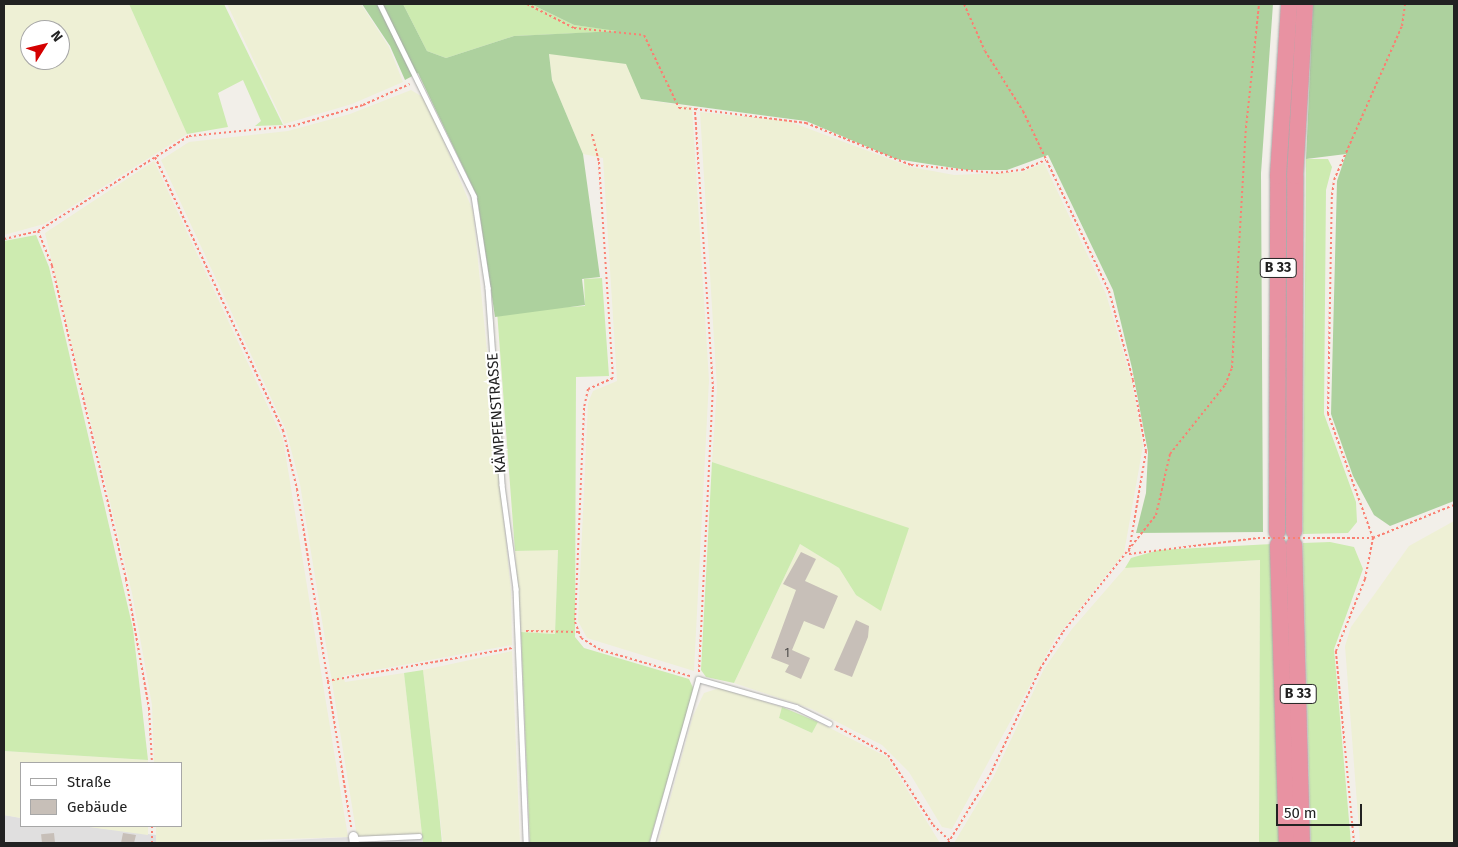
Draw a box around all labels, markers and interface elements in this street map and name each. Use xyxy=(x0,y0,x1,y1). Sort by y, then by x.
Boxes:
north arrow xyxy=(20,20,70,70)
text: N xyxy=(47,28,66,45)
road number: B 33 xyxy=(1259,256,1297,280)
street label: KÄMPFENSTRASSE xyxy=(484,352,510,474)
house number: 1 xyxy=(784,647,790,661)
road number: B 33 xyxy=(1279,682,1317,706)
legend xyxy=(20,762,182,827)
text: Straße xyxy=(67,773,111,791)
scale bar xyxy=(1278,794,1364,826)
text: Gebäude xyxy=(67,798,127,816)
text: 50 m xyxy=(1284,804,1317,822)

